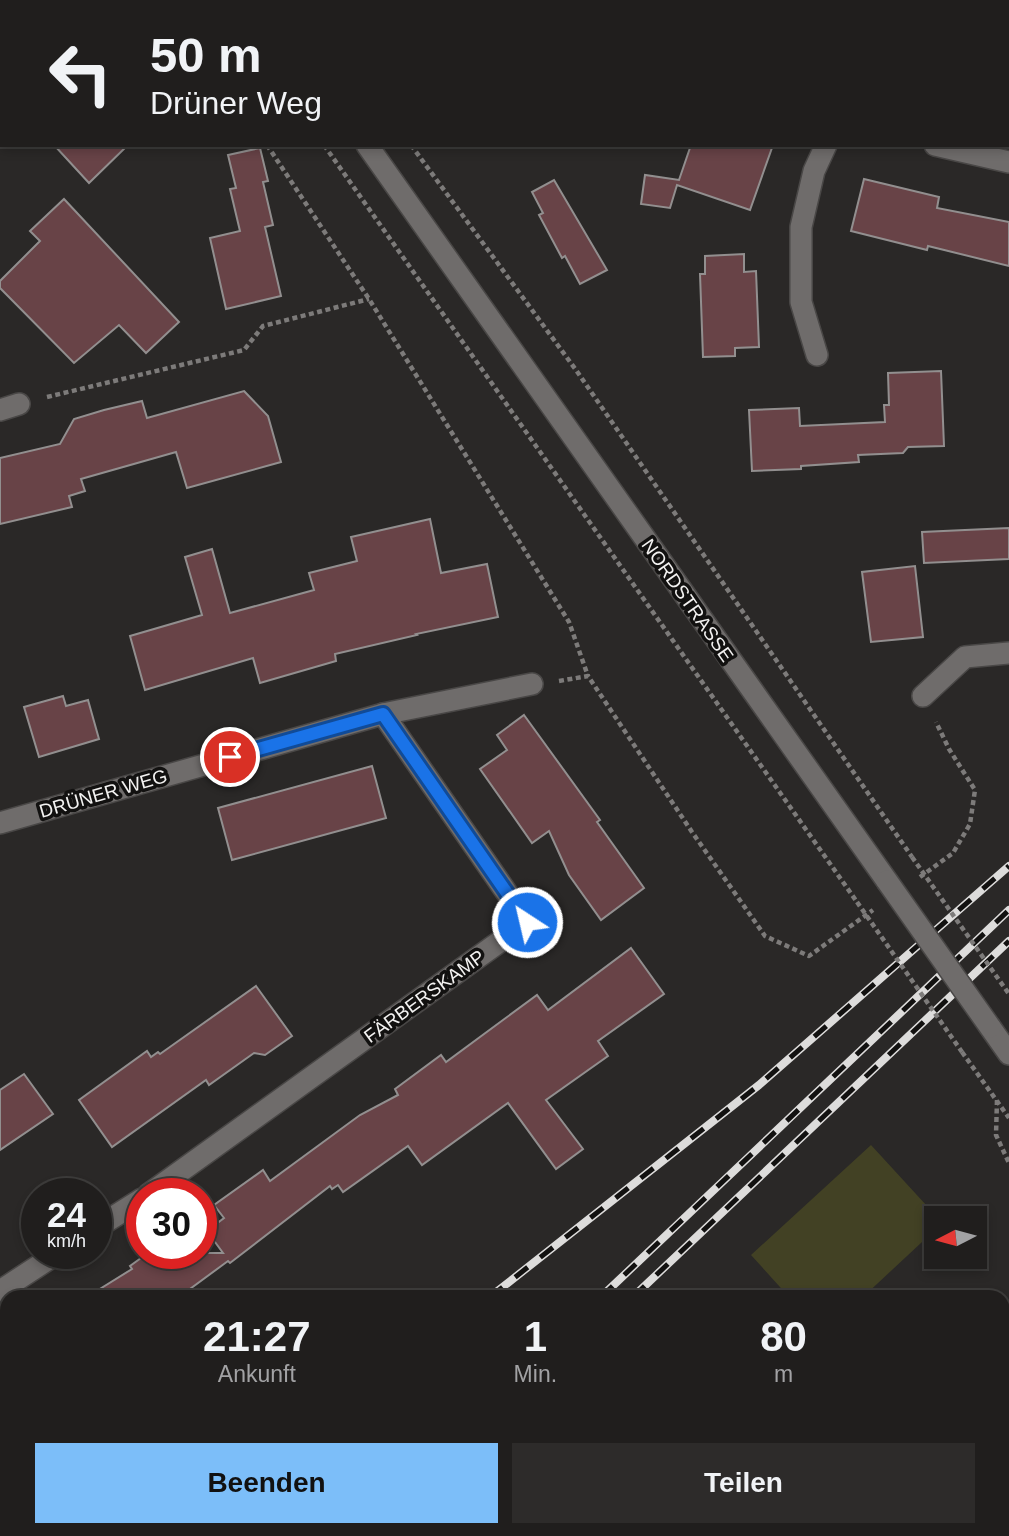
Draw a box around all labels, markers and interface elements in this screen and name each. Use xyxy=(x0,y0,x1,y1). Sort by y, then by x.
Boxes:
icon: left xyxy=(35,28,126,119)
text: 50 m xyxy=(150,28,262,82)
text: Drüner Weg xyxy=(150,85,322,121)
street label: NORDSTRASSE xyxy=(638,535,738,666)
pin xyxy=(200,727,260,787)
icon: arrive xyxy=(211,738,249,776)
street label: DRÜNER WEG xyxy=(37,765,169,822)
position arrow xyxy=(490,885,564,959)
street label: FÄRBERSKAMP xyxy=(360,946,489,1047)
speed limit sign: 30 xyxy=(126,1178,217,1269)
text: 24 xyxy=(47,1195,86,1234)
north arrow xyxy=(924,1206,987,1269)
map controls xyxy=(924,1206,987,1269)
text: km/h xyxy=(47,1231,86,1251)
text: 21:27 xyxy=(203,1313,311,1360)
text: 1 xyxy=(524,1313,547,1360)
text: 80 xyxy=(760,1313,807,1360)
text: Ankunft xyxy=(218,1361,296,1387)
text: Min. xyxy=(514,1361,557,1387)
text: m xyxy=(774,1361,793,1387)
button: Beenden xyxy=(35,1443,498,1523)
button: Teilen xyxy=(512,1443,975,1523)

